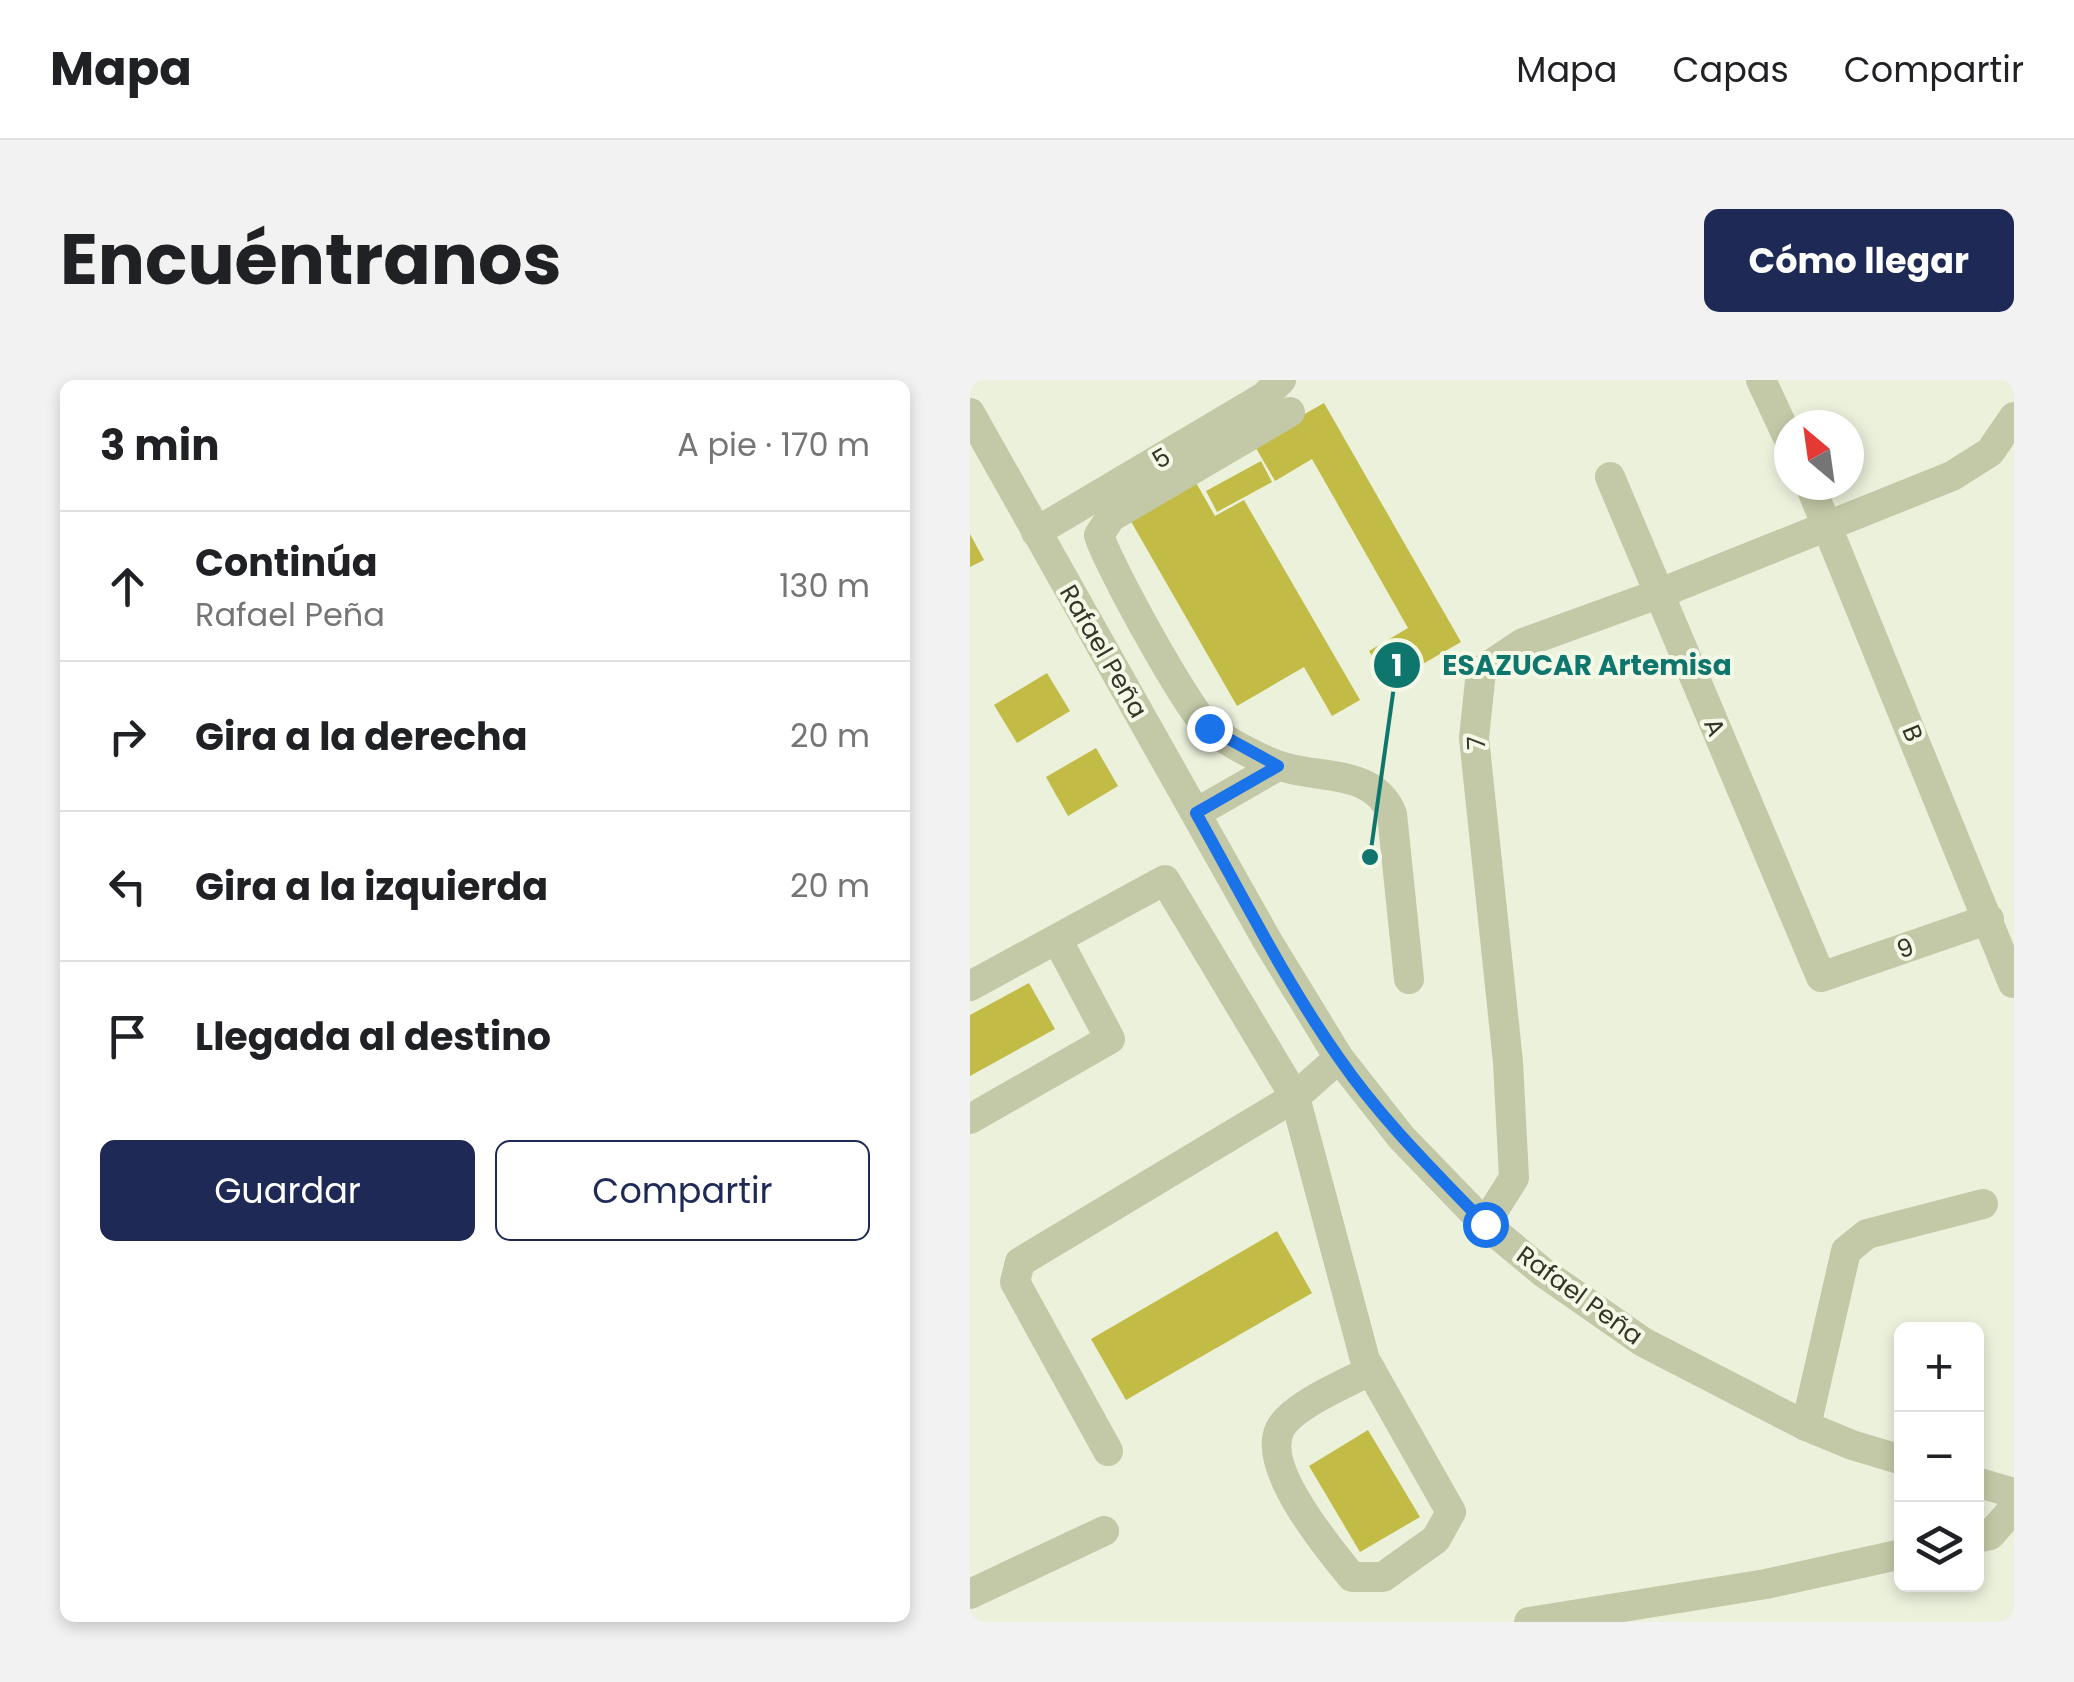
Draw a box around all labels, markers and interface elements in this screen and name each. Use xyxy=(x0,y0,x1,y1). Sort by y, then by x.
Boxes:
text: Mapa xyxy=(50,35,192,102)
text: Mapa xyxy=(1516,45,1617,94)
text: Capas xyxy=(1672,45,1789,94)
text: Compartir xyxy=(1844,45,2024,94)
button: Cómo llegar xyxy=(1704,209,2014,312)
text: Encuéntranos xyxy=(60,210,562,309)
north arrow xyxy=(1774,410,1864,500)
text: 3 min xyxy=(100,416,220,475)
text: A pie · 170 m xyxy=(677,422,870,467)
street label: 5 xyxy=(1146,439,1177,478)
text: Continúa xyxy=(195,536,377,589)
icon: ahead xyxy=(100,559,155,614)
text: 130 m xyxy=(779,563,870,608)
street label: Rafael Peña xyxy=(1051,578,1156,724)
text: Rafael Peña xyxy=(195,592,385,637)
callout: ESAZUCAR Artemisa xyxy=(1372,636,1751,694)
text: 1 xyxy=(1391,644,1403,687)
text: ESAZUCAR Artemisa xyxy=(1442,646,1732,685)
route end xyxy=(1187,706,1233,752)
icon: right xyxy=(100,709,155,764)
text: Gira a la derecha xyxy=(195,710,528,763)
text: 20 m xyxy=(790,713,870,758)
street label: A xyxy=(1695,713,1734,742)
street label: B xyxy=(1893,720,1932,747)
street label: 7 xyxy=(1459,736,1494,750)
icon: left xyxy=(100,859,155,914)
text: Gira a la izquierda xyxy=(195,860,548,913)
text: 20 m xyxy=(790,863,870,908)
street label: 9 xyxy=(1892,929,1918,968)
icon: arrive xyxy=(100,1009,155,1064)
text: Llegada al destino xyxy=(195,1010,551,1063)
button: Guardar xyxy=(100,1140,475,1241)
button: Compartir xyxy=(495,1140,870,1241)
route start xyxy=(1463,1202,1509,1248)
street label: Rafael Peña xyxy=(1509,1238,1650,1353)
map controls xyxy=(1894,1322,1984,1592)
button: + xyxy=(1894,1322,1984,1412)
button: − xyxy=(1894,1412,1984,1502)
button: layers xyxy=(1894,1502,1984,1592)

